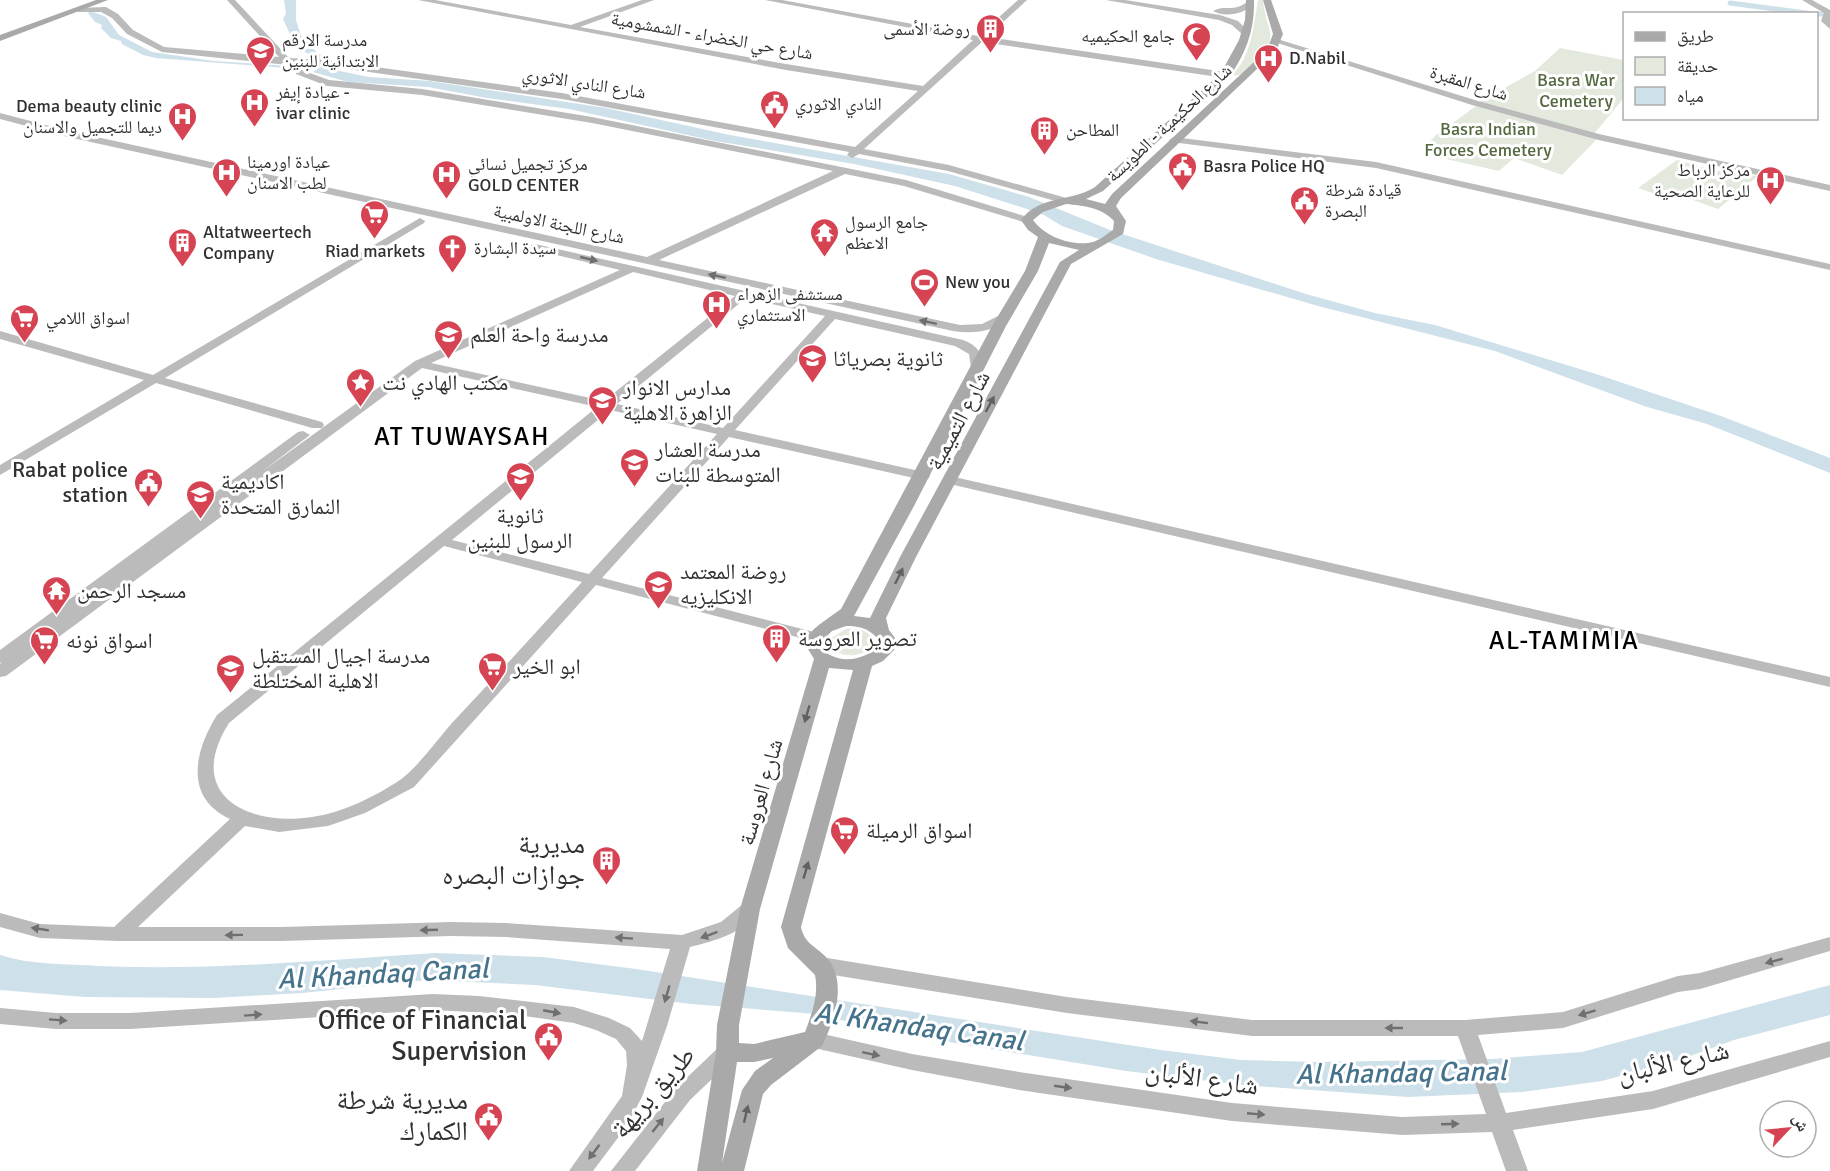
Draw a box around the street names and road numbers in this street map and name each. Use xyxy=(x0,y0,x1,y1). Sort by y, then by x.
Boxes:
street label: شارع حي الخضراء - الشمشومية xyxy=(609,7,815,68)
street label: شارع الحكيمية - الطويسة xyxy=(1102,59,1236,187)
street label: شارع المقبرة xyxy=(1427,61,1511,105)
street label: شارع النادي الاثوري xyxy=(520,62,647,107)
street label: شارع اللجنة الاولمبية xyxy=(492,199,626,249)
street label: شارع التميمية xyxy=(921,366,996,474)
street label: شارع العروسة xyxy=(732,736,789,848)
street label: شارع الألبان xyxy=(1614,1034,1732,1091)
street label: طريق بريهة xyxy=(604,1039,702,1145)
street label: شارع الألبان xyxy=(1143,1054,1261,1103)

